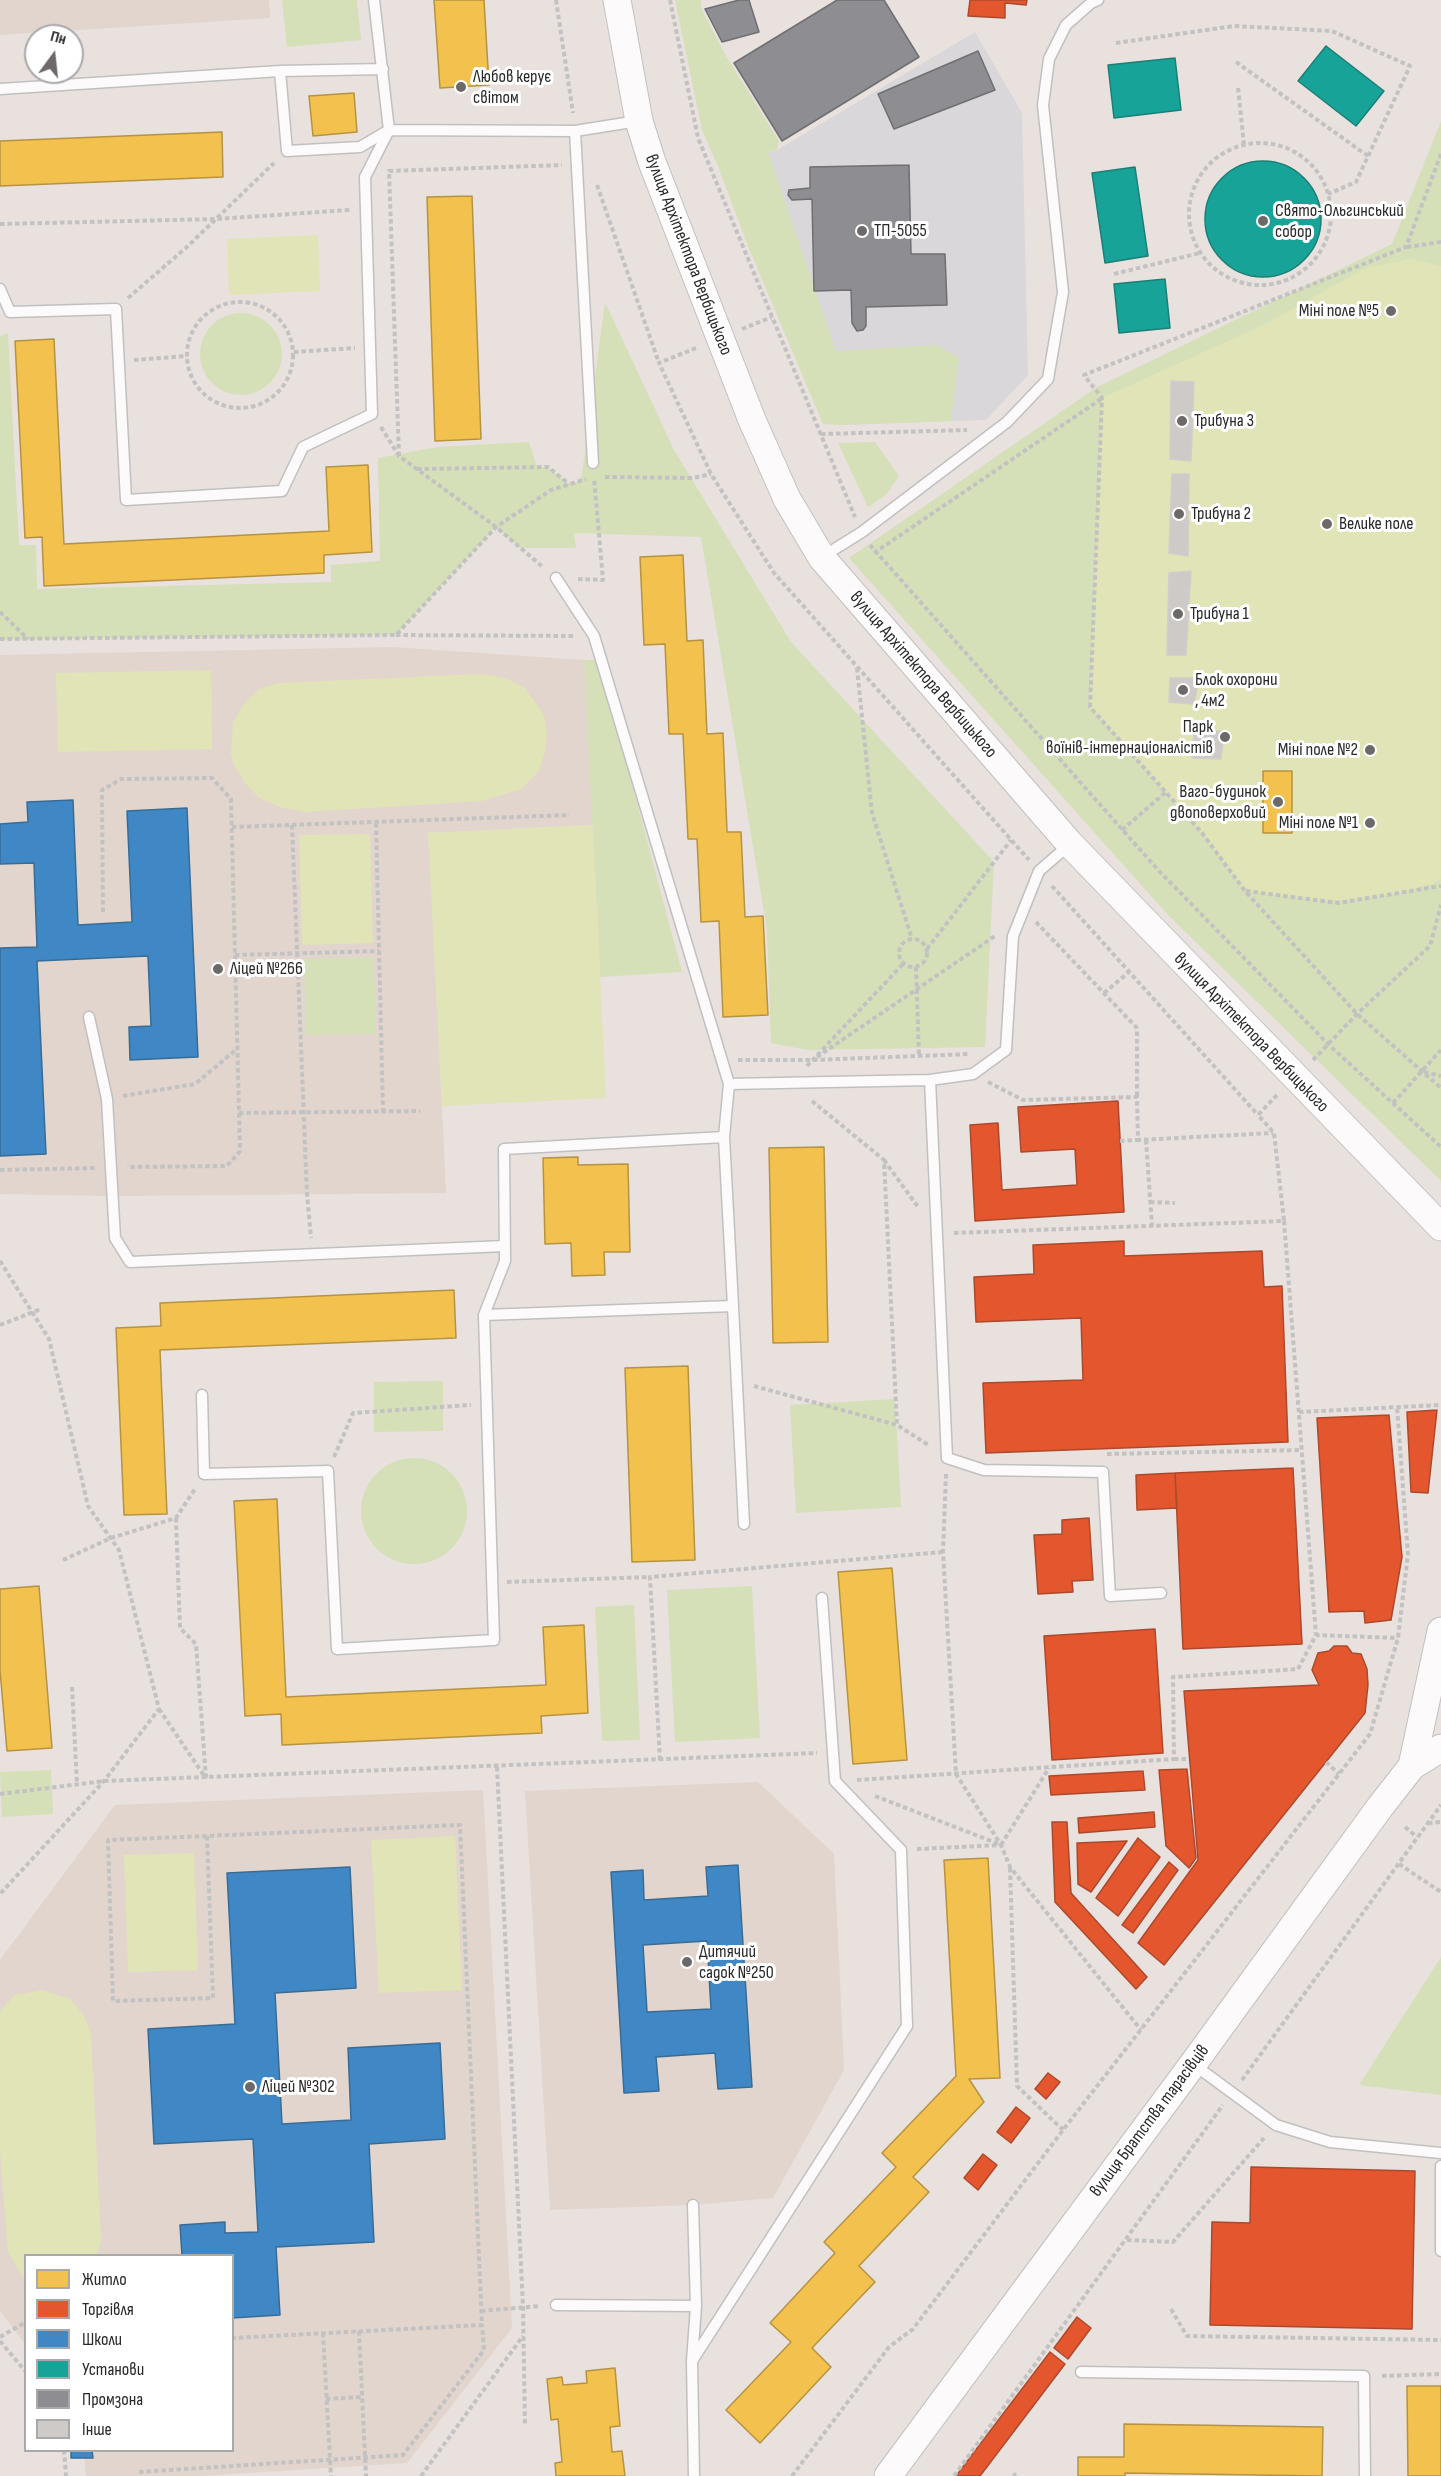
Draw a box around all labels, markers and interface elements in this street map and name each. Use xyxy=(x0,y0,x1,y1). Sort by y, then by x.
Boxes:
north arrow xyxy=(24,24,84,84)
text: Пн xyxy=(48,27,68,49)
place label: Любов керує світом xyxy=(473,66,551,109)
marker: Любов керує світом xyxy=(454,80,468,94)
street label: вулиця Архітектора Вербицького xyxy=(640,151,736,359)
place label: Свято-Ольгинський собор xyxy=(1275,200,1404,242)
marker: Свято-Ольгинський собор xyxy=(1256,214,1270,228)
place label: ТП-5055 xyxy=(874,220,927,242)
marker: ТП-5055 xyxy=(855,224,869,238)
place label: Міні поле №5 xyxy=(1299,300,1379,322)
marker: Міні поле №5 xyxy=(1384,304,1398,318)
place label: Трибуна 3 xyxy=(1194,410,1254,432)
marker: Трибуна 3 xyxy=(1175,414,1189,428)
place label: Трибуна 2 xyxy=(1191,503,1251,525)
marker: Трибуна 2 xyxy=(1172,507,1186,521)
place label: Велике поле xyxy=(1339,513,1413,535)
marker: Велике поле xyxy=(1320,517,1334,531)
street label: вулиця Архітектора Вербицького xyxy=(845,587,1001,763)
place label: Трибуна 1 xyxy=(1190,603,1249,625)
marker: Трибуна 1 xyxy=(1171,607,1185,621)
place label: Блок охорони , 4м2 xyxy=(1195,669,1277,712)
marker: Блок охорони , 4м2 xyxy=(1176,683,1190,697)
place label: Парк воїнів-інтернаціоналістів xyxy=(1046,716,1213,758)
marker: Парк воїнів-інтернаціоналістів xyxy=(1218,730,1232,744)
place label: Міні поле №2 xyxy=(1278,739,1358,761)
marker: Міні поле №2 xyxy=(1363,743,1377,757)
place label: Ваго-будинок двоповерховий xyxy=(1170,781,1266,824)
marker: Ваго-будинок двоповерховий xyxy=(1271,795,1285,809)
place label: Міні поле №1 xyxy=(1279,812,1358,834)
marker: Міні поле №1 xyxy=(1363,816,1377,830)
street label: вулиця Архітектора Вербицького xyxy=(1169,949,1333,1117)
place label: Ліцей №266 xyxy=(230,958,303,980)
marker: Ліцей №266 xyxy=(211,962,225,976)
place label: Дитячий садок №250 xyxy=(699,1941,774,1984)
marker: Дитячий садок №250 xyxy=(680,1955,694,1969)
street label: вулиця Братства тарасівців xyxy=(1086,2041,1214,2201)
place label: Ліцей №302 xyxy=(262,2076,335,2098)
marker: Ліцей №302 xyxy=(243,2080,257,2094)
legend xyxy=(24,2254,234,2452)
text: Житло xyxy=(82,2269,127,2290)
text: Торгівля xyxy=(82,2299,134,2320)
text: Школи xyxy=(82,2329,122,2350)
text: Установи xyxy=(82,2359,144,2380)
text: Промзона xyxy=(82,2389,143,2410)
text: Інше xyxy=(82,2419,112,2440)

